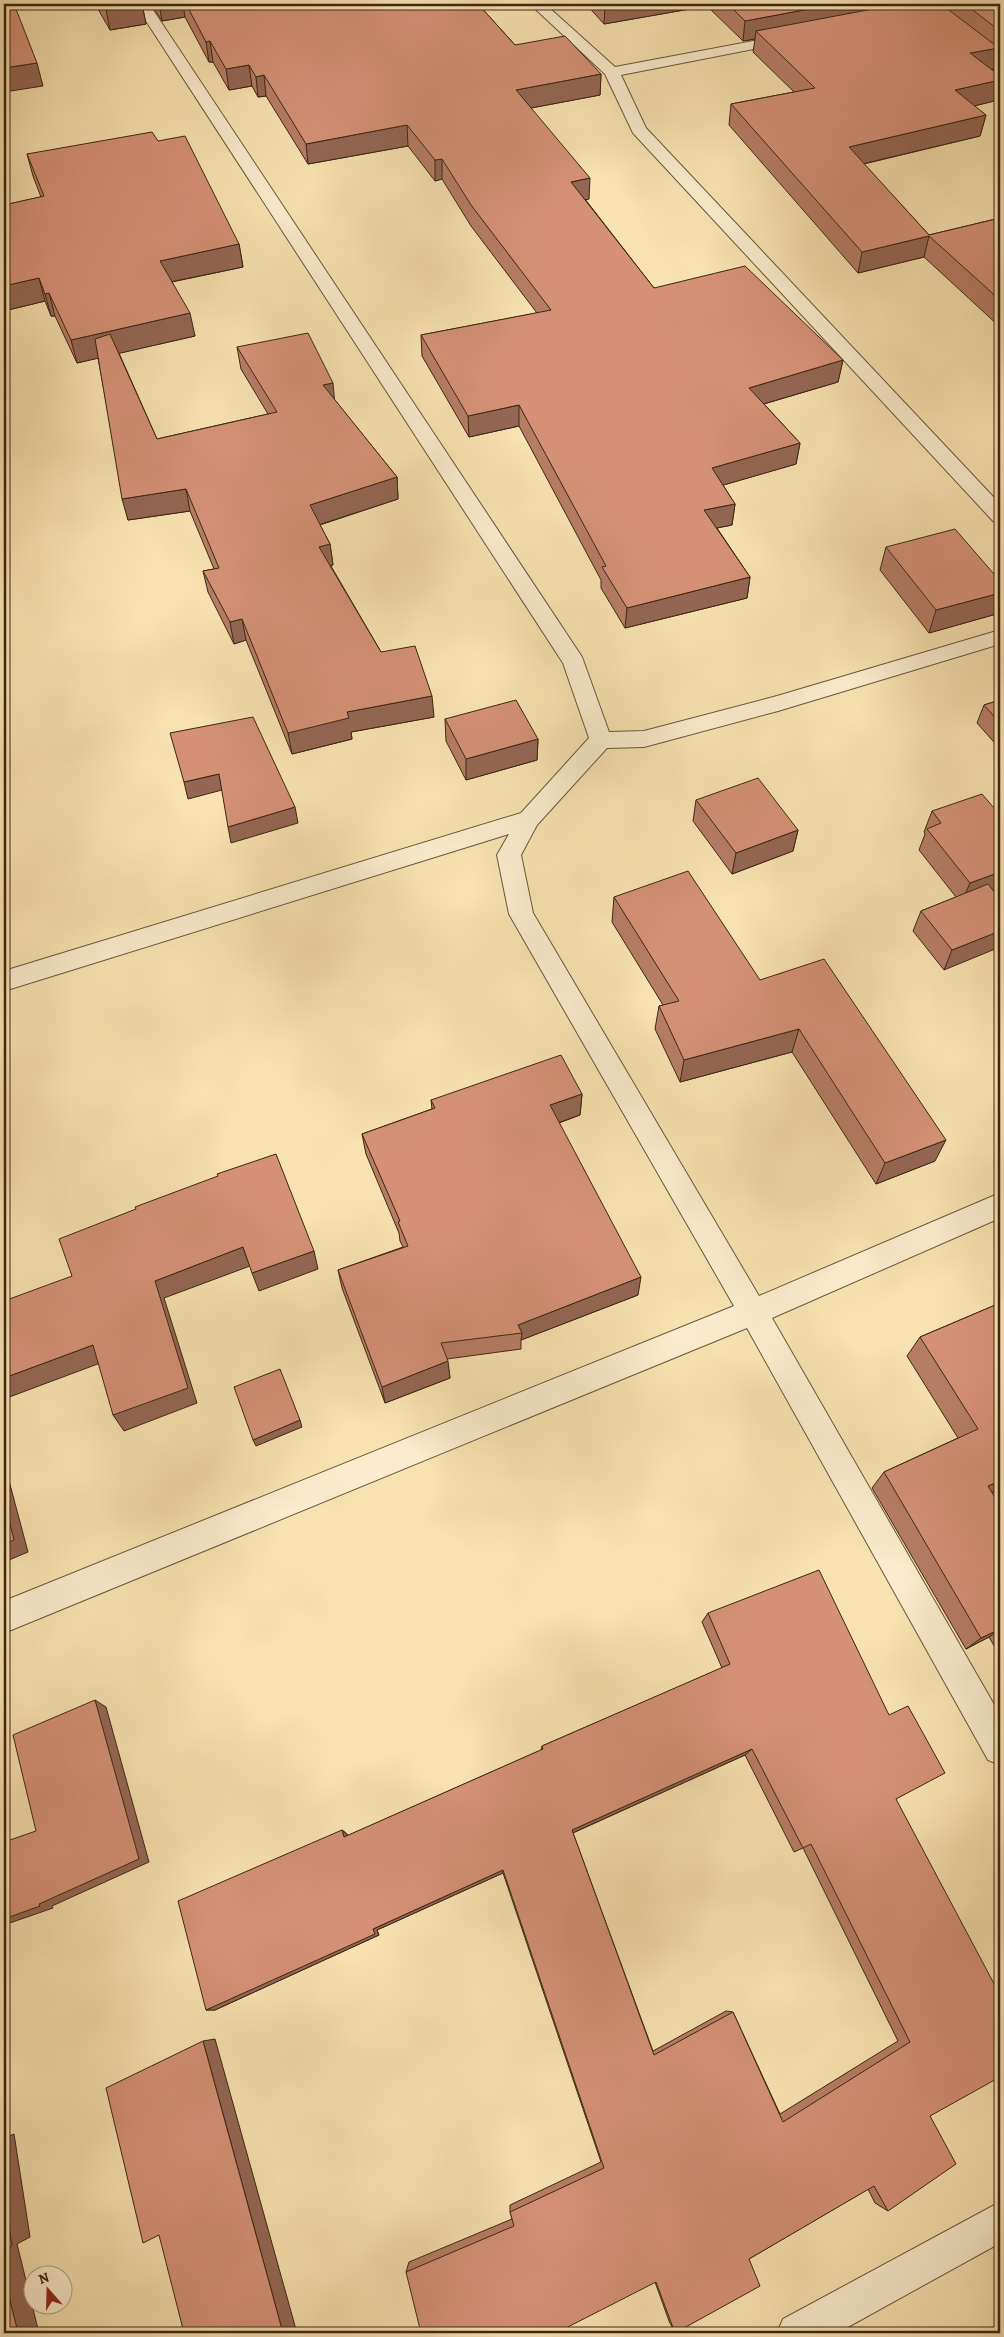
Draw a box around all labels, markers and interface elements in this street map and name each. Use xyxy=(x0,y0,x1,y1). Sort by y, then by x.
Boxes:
north arrow xyxy=(22,2264,72,2314)
text: N xyxy=(36,2268,52,2289)

